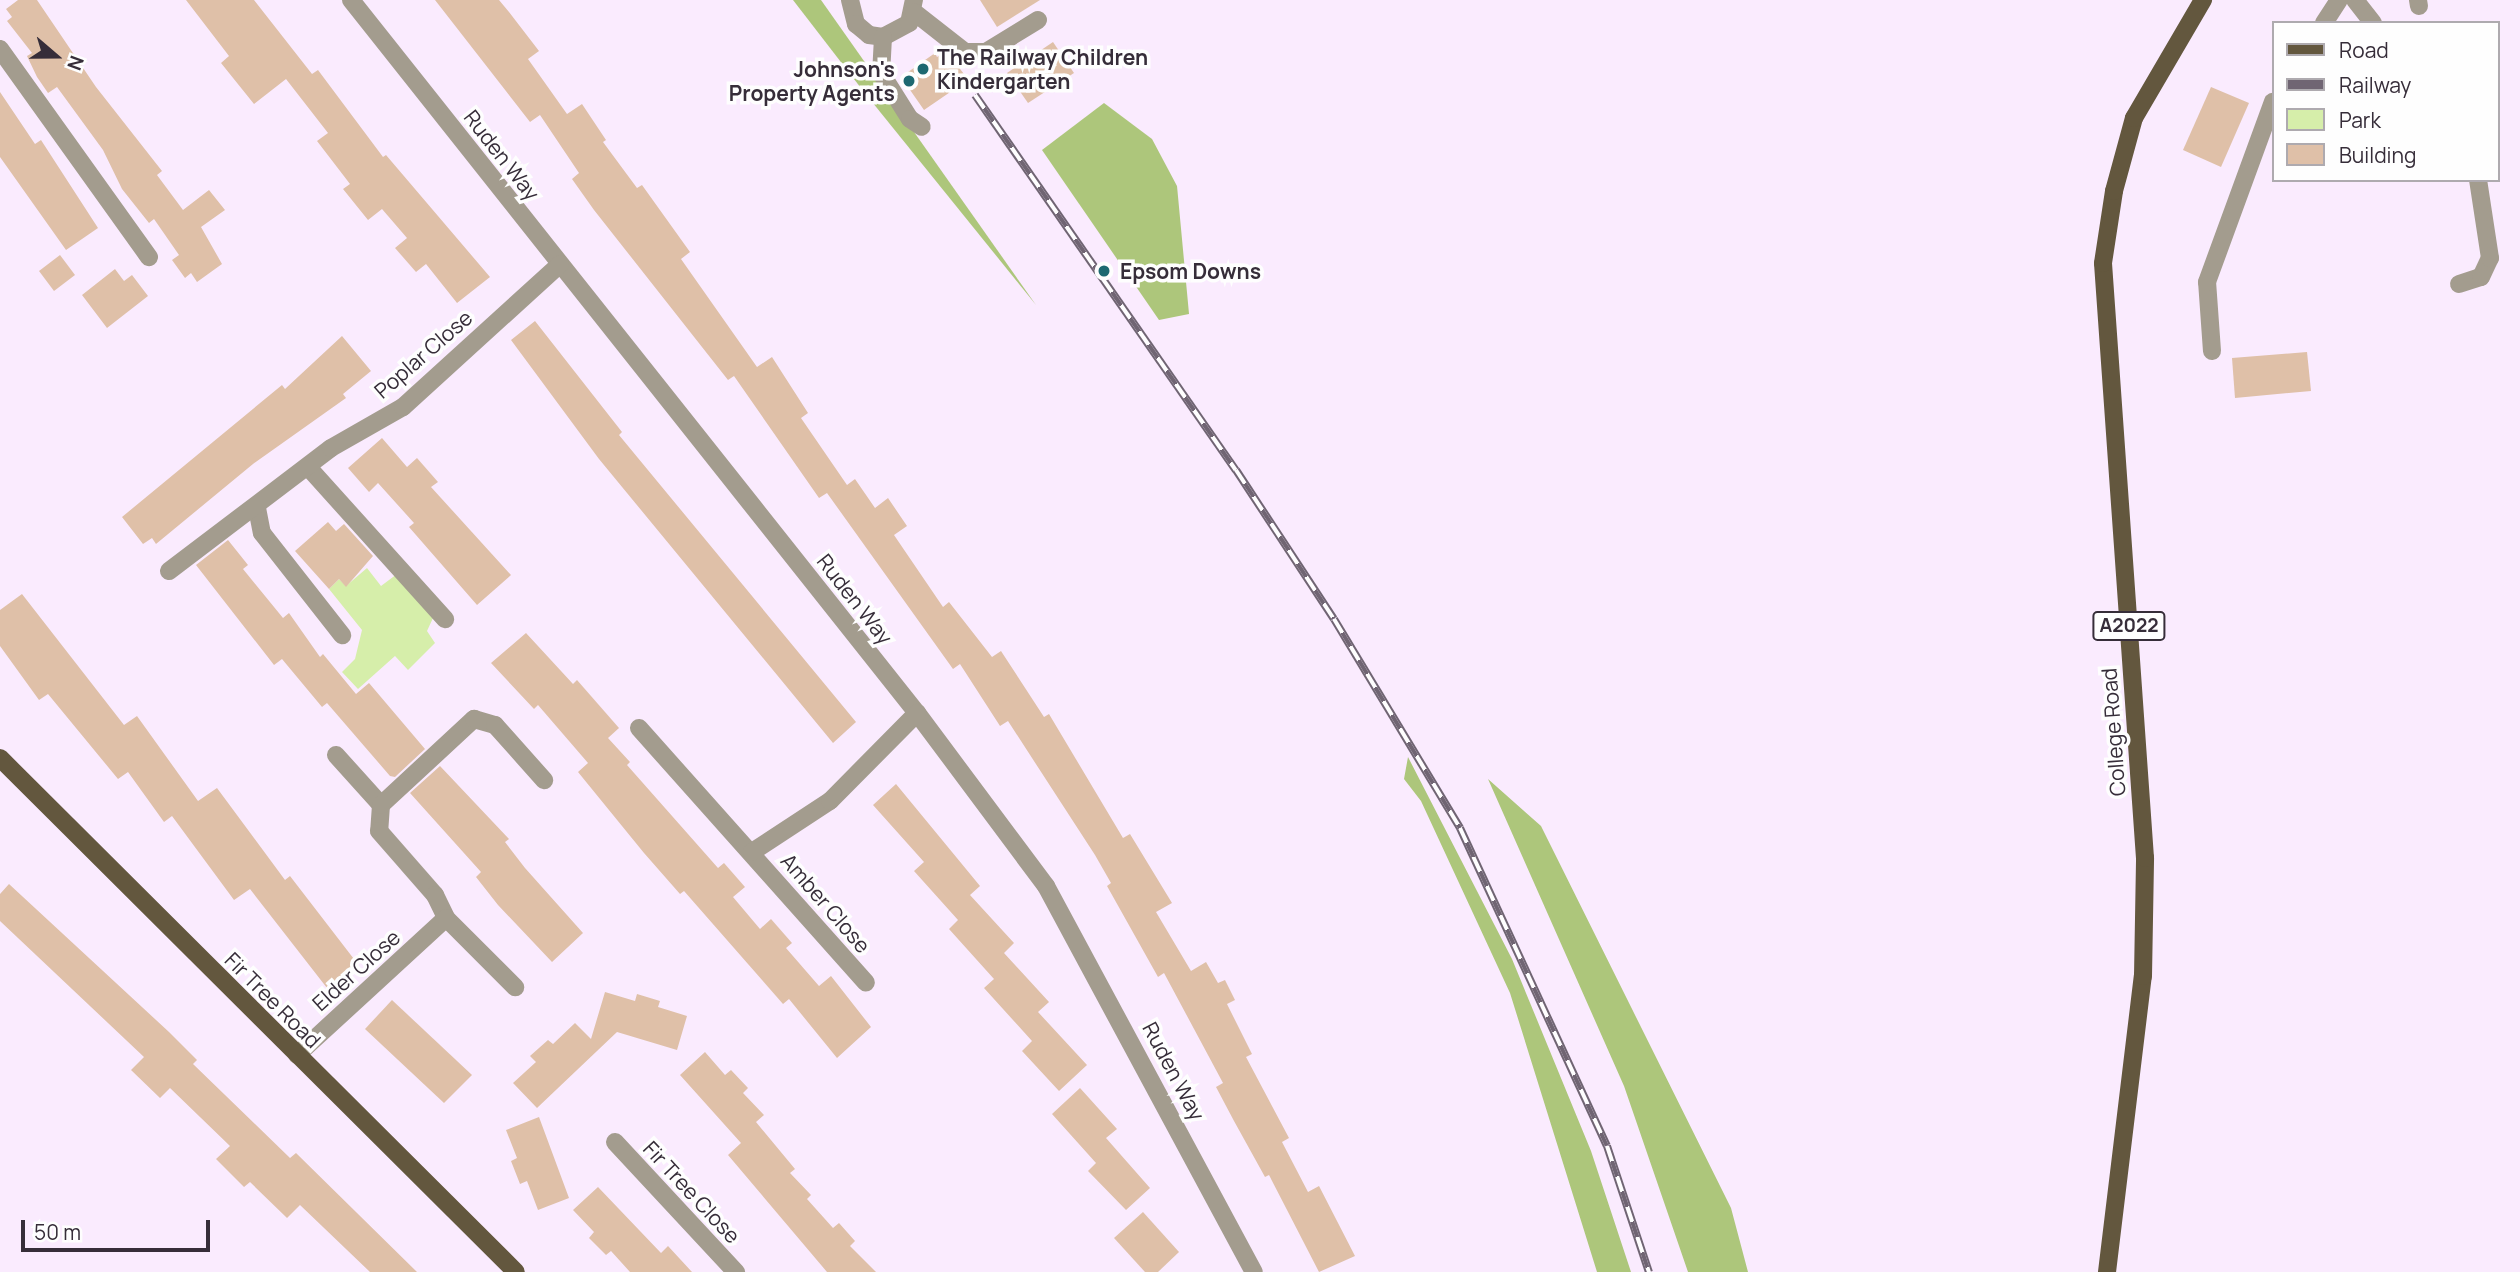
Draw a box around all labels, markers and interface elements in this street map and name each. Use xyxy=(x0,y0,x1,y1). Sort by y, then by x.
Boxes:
north arrow xyxy=(21,21,91,91)
legend xyxy=(2272,21,2499,182)
text: Road xyxy=(2339,36,2389,64)
place label: The Railway Children Kindergarten xyxy=(937,44,1148,94)
text: N xyxy=(61,52,90,74)
place label: Johnson's Property Agents xyxy=(729,56,895,106)
marker: The Railway Children Kindergarten xyxy=(915,61,931,77)
text: Railway xyxy=(2339,71,2411,99)
marker: Johnson's Property Agents xyxy=(901,73,917,89)
street label: Ruden Way xyxy=(459,105,545,205)
text: Park xyxy=(2339,106,2381,134)
text: Building xyxy=(2339,141,2416,169)
place label: Epsom Downs xyxy=(1120,258,1261,284)
marker: Epsom Downs xyxy=(1094,261,1114,281)
street label: Poplar Close xyxy=(369,305,477,403)
street label: Ruden Way xyxy=(812,549,898,649)
road number: A2022 xyxy=(2092,610,2166,642)
street label: College Road xyxy=(2096,667,2130,797)
street label: Amber Close xyxy=(776,848,876,958)
street label: Elder Close xyxy=(307,924,405,1016)
street label: Fir Tree Road xyxy=(220,947,326,1053)
street label: Ruden Way xyxy=(1138,1018,1210,1124)
street label: Fir Tree Close xyxy=(638,1136,746,1248)
scale bar xyxy=(24,1206,214,1250)
text: 50 m xyxy=(34,1218,81,1246)

